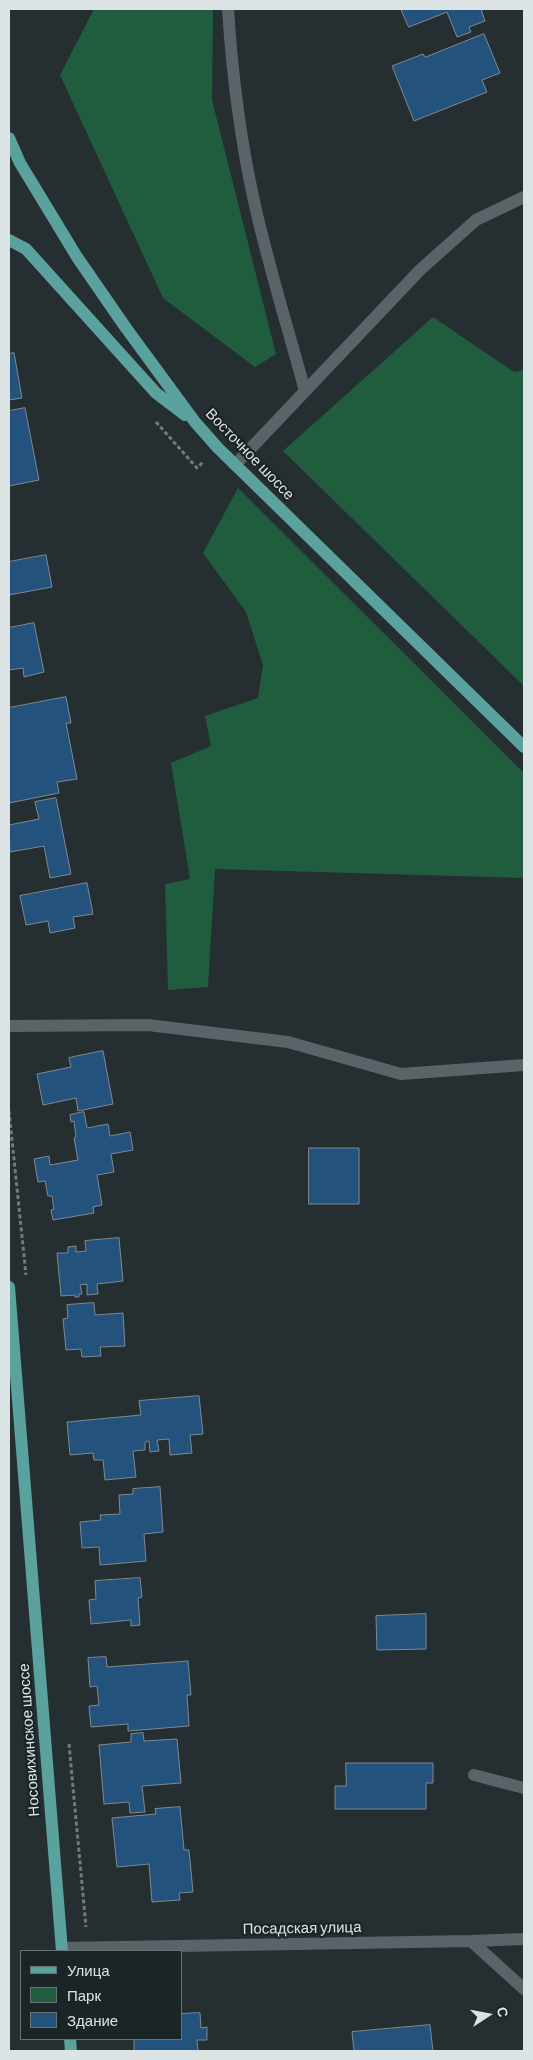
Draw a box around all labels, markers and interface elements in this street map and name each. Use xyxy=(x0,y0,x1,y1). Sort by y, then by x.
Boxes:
street label: Восточное шоссе xyxy=(202,405,298,503)
street label: Носовихинское шоссе xyxy=(15,1663,43,1817)
street label: Посадская улица xyxy=(242,1918,362,1938)
legend xyxy=(20,1950,182,2040)
text: Улица xyxy=(67,1961,110,1979)
text: Парк xyxy=(67,1986,101,2004)
north arrow xyxy=(463,1990,513,2040)
text: С xyxy=(494,2005,513,2019)
text: Здание xyxy=(67,2011,118,2029)

